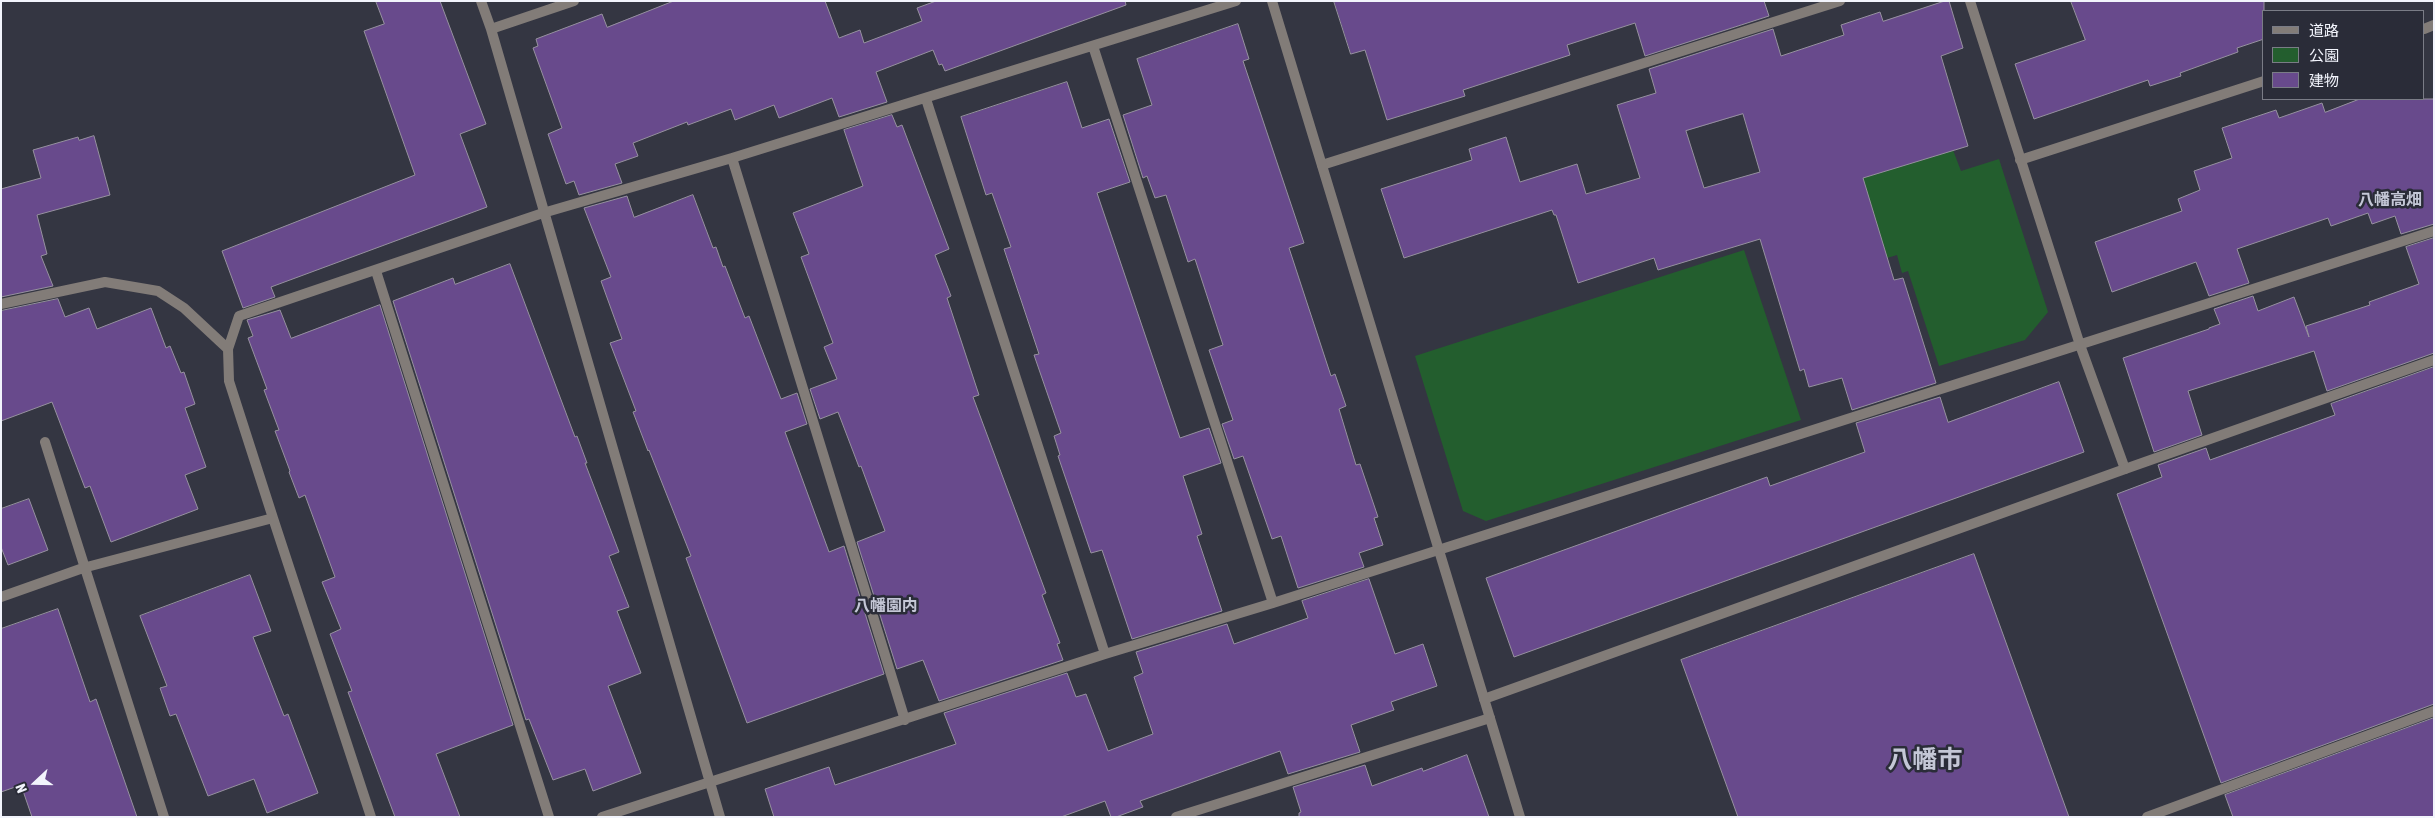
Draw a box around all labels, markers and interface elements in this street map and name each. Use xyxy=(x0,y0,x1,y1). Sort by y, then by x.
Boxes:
legend xyxy=(2262,10,2425,100)
text: 道路 xyxy=(2309,22,2339,39)
text: 公園 xyxy=(2309,47,2339,64)
text: 建物 xyxy=(2309,72,2339,89)
district label: 八幡高畑 xyxy=(2358,190,2422,210)
district label: 八幡園内 xyxy=(854,596,918,616)
district label: 八幡市 xyxy=(1888,745,1962,775)
north arrow xyxy=(10,758,60,808)
text: N xyxy=(12,782,30,795)

